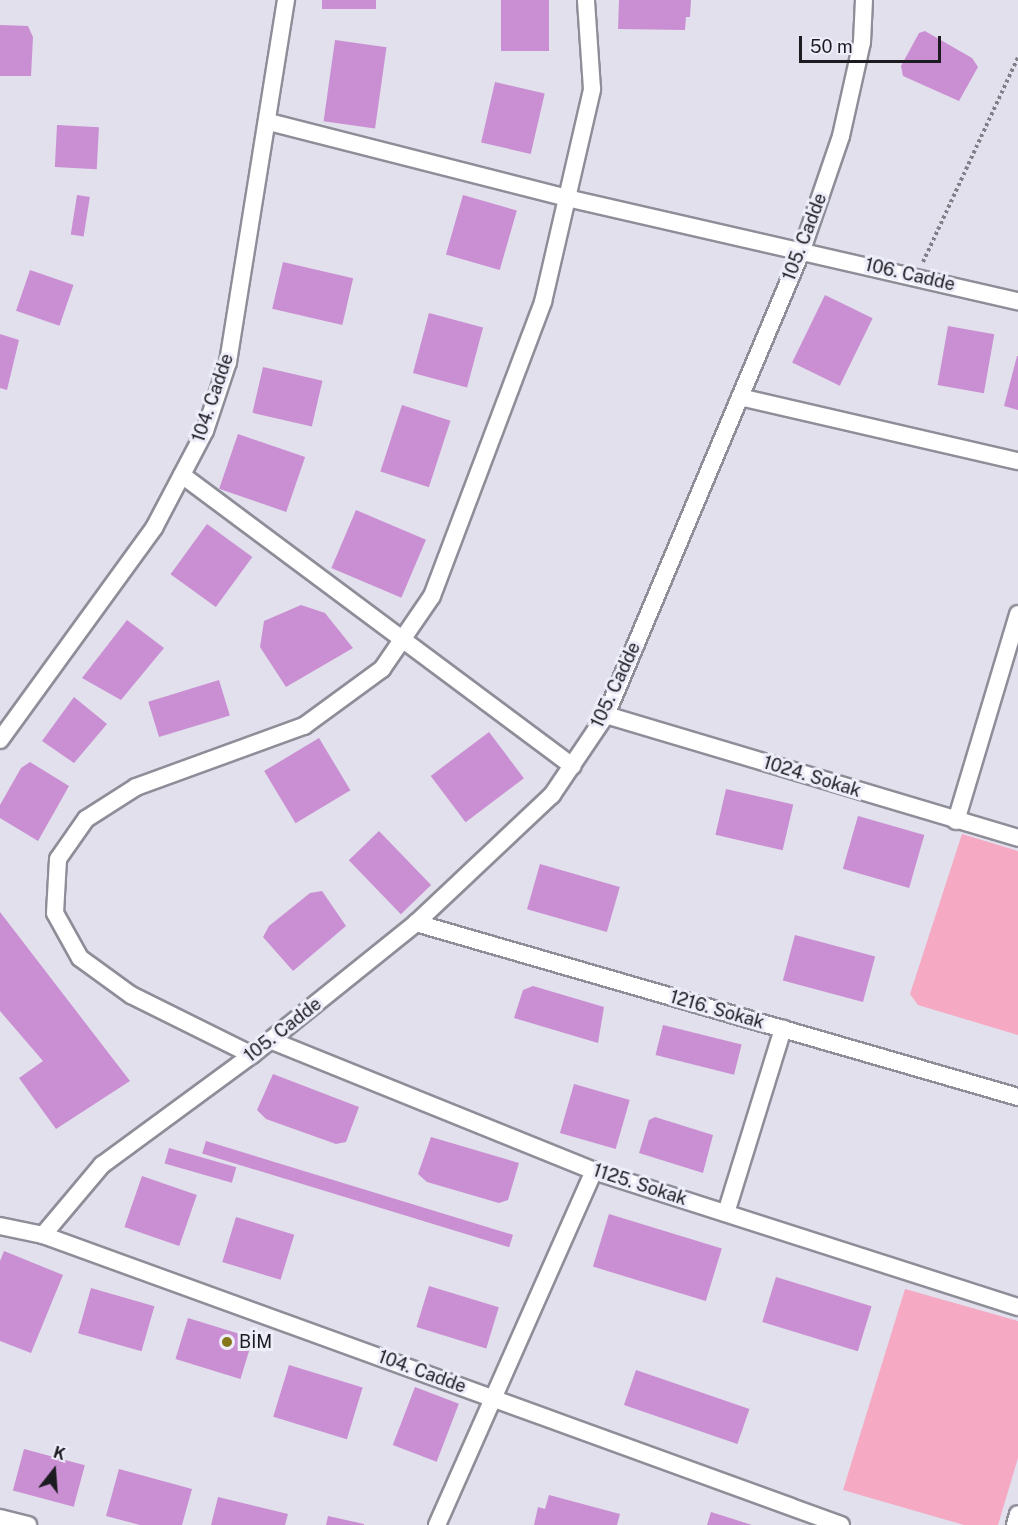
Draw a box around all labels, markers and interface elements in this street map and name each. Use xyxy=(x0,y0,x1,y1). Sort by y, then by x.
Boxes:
scale bar xyxy=(802,24,944,62)
text: 50 m xyxy=(810,36,853,57)
street label: 105. Cadde xyxy=(778,190,832,284)
street label: 106. Cadde xyxy=(863,254,957,296)
street label: 104. Cadde xyxy=(188,351,238,445)
street label: 105. Cadde xyxy=(587,639,645,731)
street label: 1024. Sokak xyxy=(761,752,863,802)
street label: 1216. Sokak xyxy=(667,986,767,1034)
street label: 105. Cadde xyxy=(240,993,326,1067)
street label: 1125. Sokak xyxy=(590,1160,690,1210)
place label: BİM xyxy=(239,1331,272,1353)
marker: BİM xyxy=(220,1335,234,1349)
street label: 104. Cadde xyxy=(375,1346,469,1398)
north arrow xyxy=(24,1441,84,1501)
text: K xyxy=(51,1443,68,1464)

